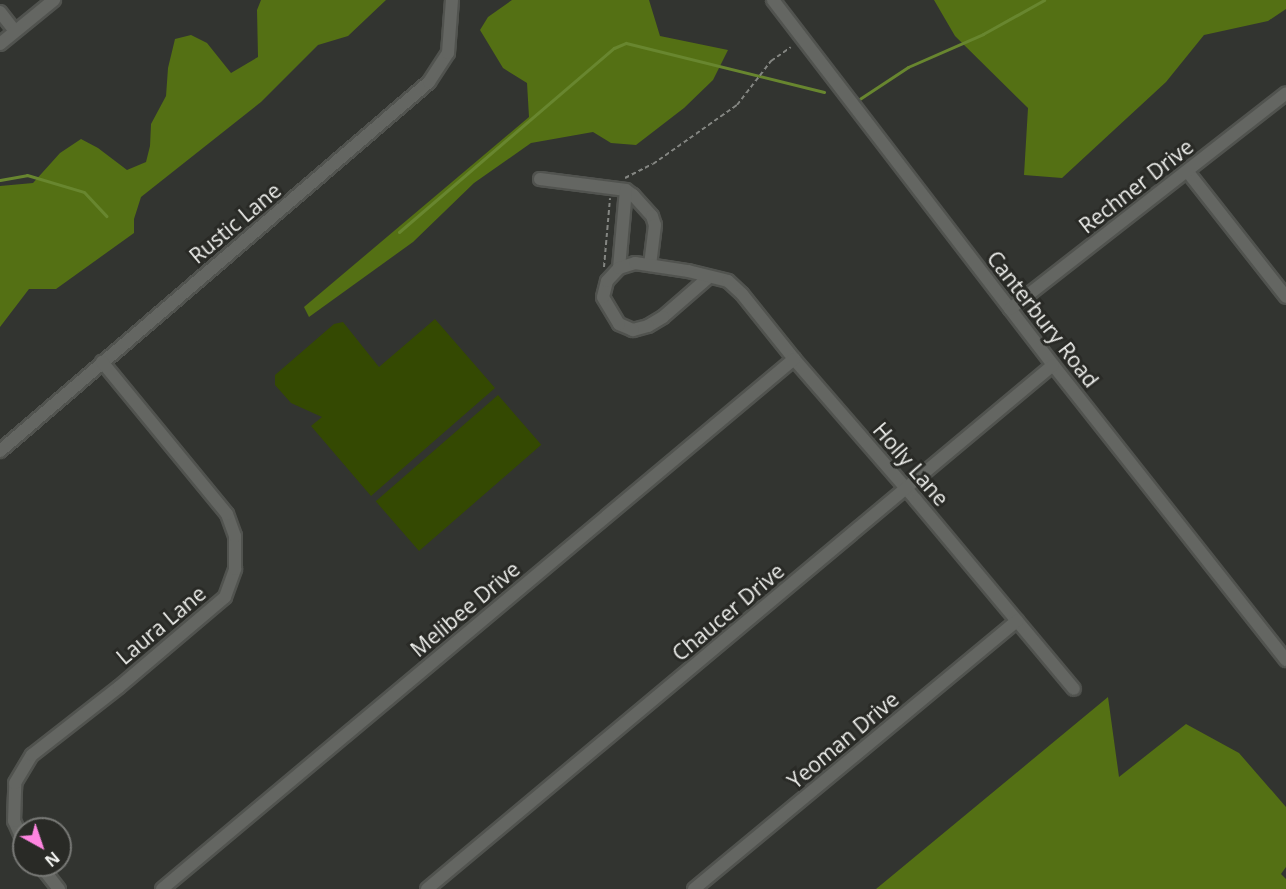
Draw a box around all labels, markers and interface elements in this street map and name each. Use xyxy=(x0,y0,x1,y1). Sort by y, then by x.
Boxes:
street label: Rechner Drive xyxy=(1074,134,1198,238)
street label: Rustic Lane xyxy=(184,178,286,268)
street label: Canterbury Road xyxy=(982,246,1104,392)
street label: Holly Lane xyxy=(868,417,954,511)
street label: Melibee Drive xyxy=(405,556,525,662)
street label: Chaucer Drive xyxy=(667,558,789,666)
street label: Laura Lane xyxy=(111,580,211,670)
street label: Yeoman Drive xyxy=(782,686,904,794)
north arrow xyxy=(12,817,72,877)
text: N xyxy=(40,847,64,872)

